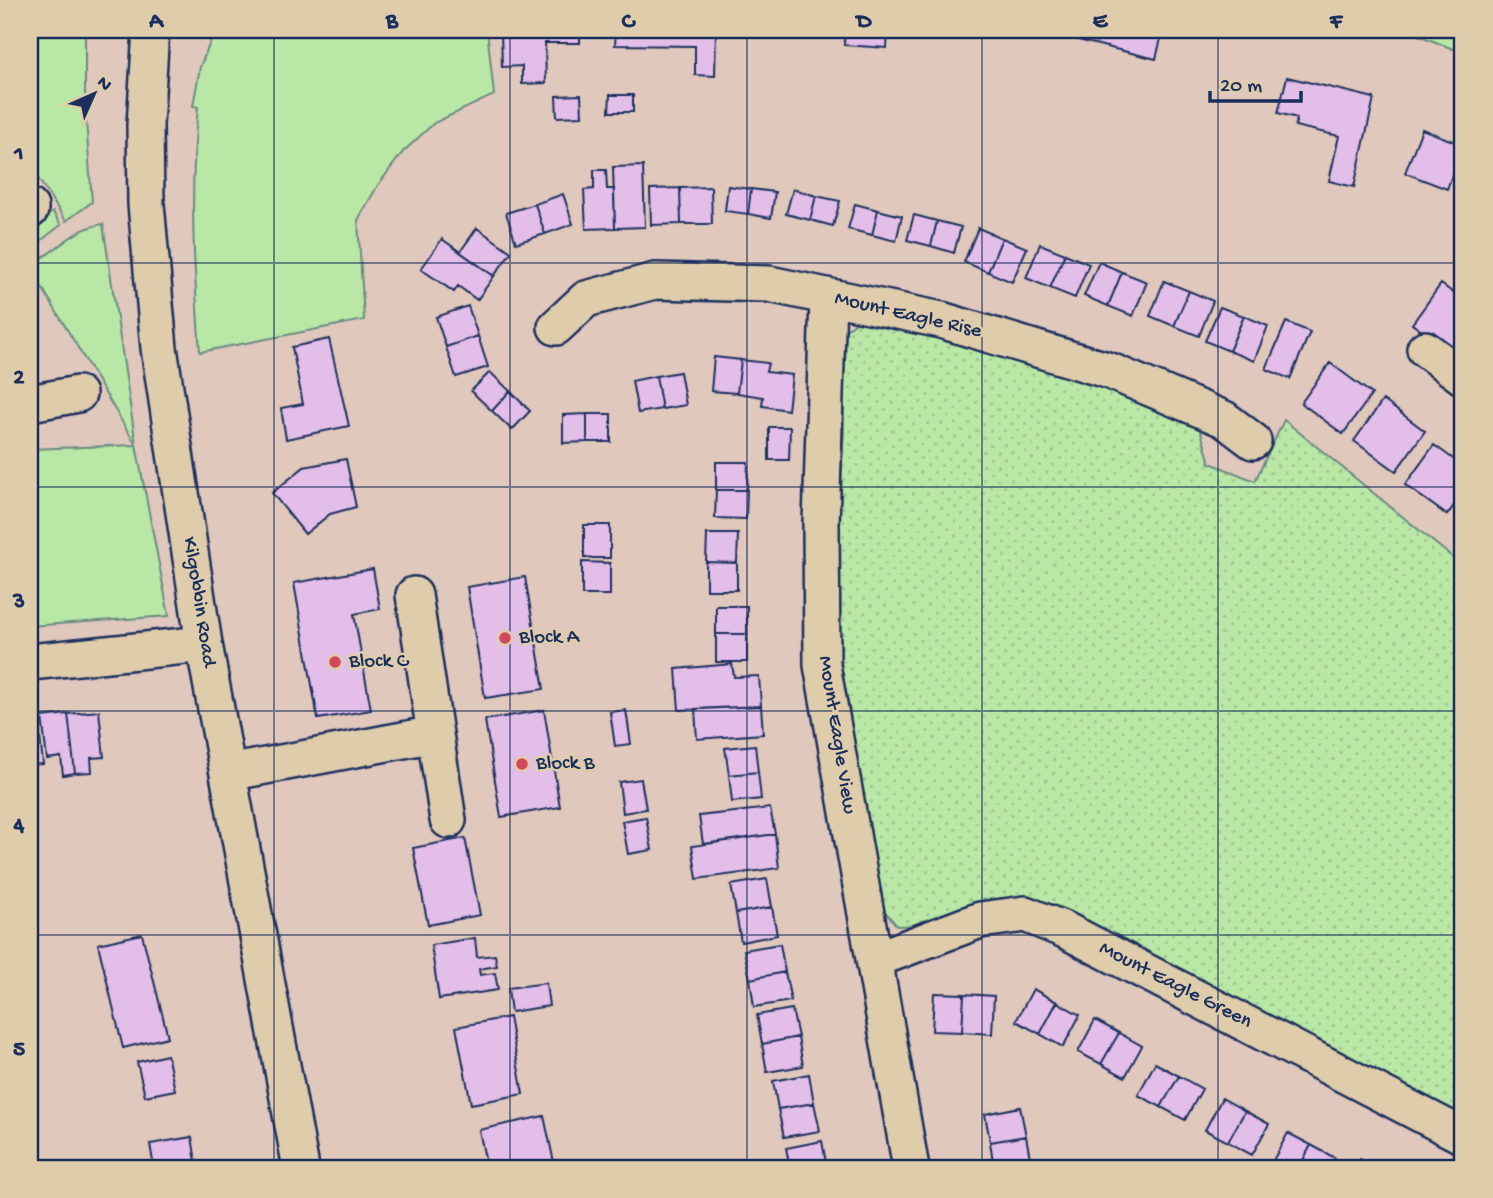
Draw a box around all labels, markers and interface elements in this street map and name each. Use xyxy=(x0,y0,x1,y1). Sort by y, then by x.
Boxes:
text: A xyxy=(148,9,164,36)
text: B xyxy=(385,9,399,36)
text: C xyxy=(622,9,637,36)
text: D xyxy=(855,9,873,36)
text: E xyxy=(1093,9,1109,36)
text: F xyxy=(1329,9,1344,36)
north arrow xyxy=(60,60,130,130)
scale bar xyxy=(1210,60,1300,104)
text: N xyxy=(91,72,116,97)
text: 20 m xyxy=(1220,75,1262,100)
text: 1 xyxy=(13,141,24,168)
street label: Mount Eagle Rise xyxy=(832,287,985,345)
text: 2 xyxy=(13,365,25,392)
street label: Kilgobbin Road xyxy=(175,535,221,670)
text: 3 xyxy=(12,589,25,616)
place label: Block A xyxy=(518,626,581,651)
marker: Block A xyxy=(497,630,513,646)
place label: Block C xyxy=(348,650,410,675)
marker: Block C xyxy=(327,654,343,670)
street label: Mount Eagle View xyxy=(811,654,861,816)
place label: Block B xyxy=(535,752,596,777)
marker: Block B xyxy=(514,756,530,772)
text: 4 xyxy=(13,813,25,840)
street label: Mount Eagle Green xyxy=(1094,937,1256,1035)
text: 5 xyxy=(13,1037,25,1064)

